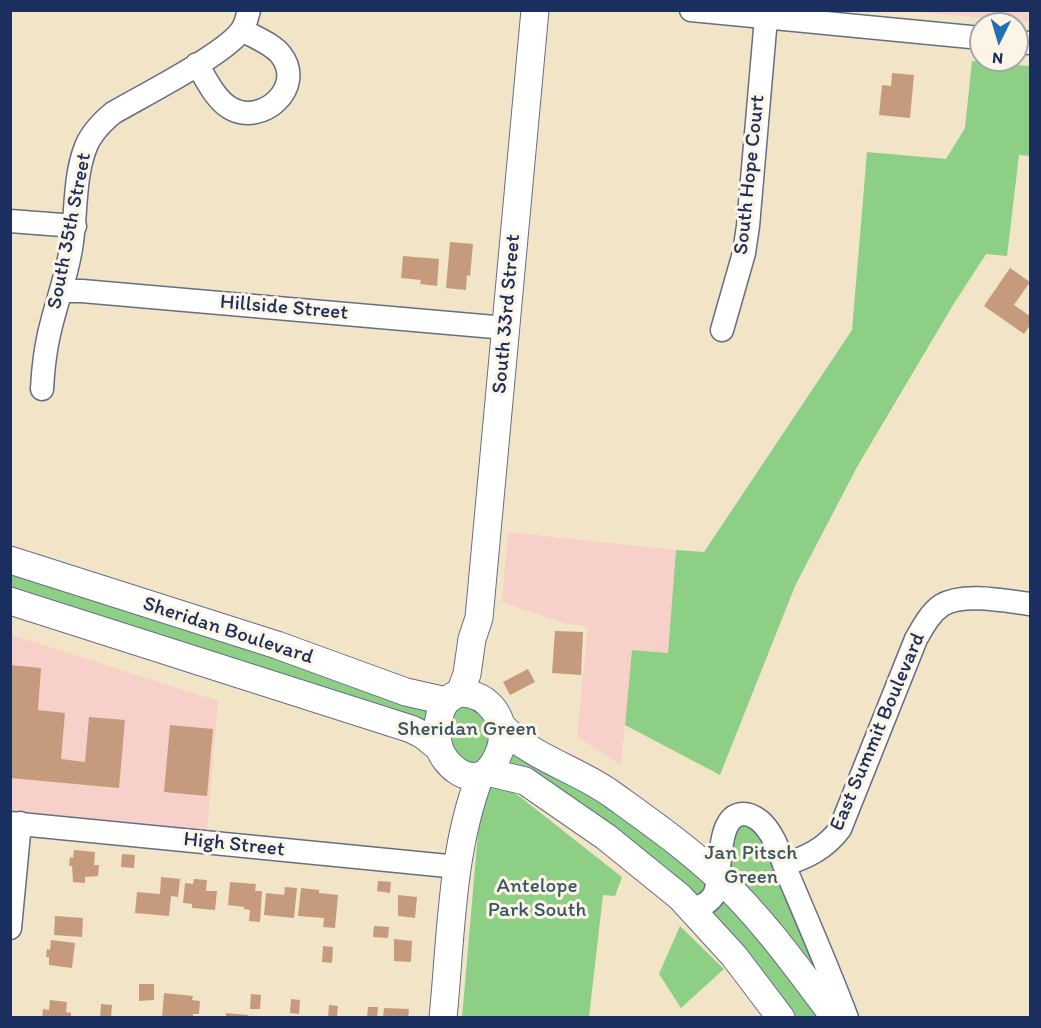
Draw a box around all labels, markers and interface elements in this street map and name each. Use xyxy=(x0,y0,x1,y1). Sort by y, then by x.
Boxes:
north arrow xyxy=(969,12,1029,72)
text: N xyxy=(991,49,1004,68)
street label: South Hope Court xyxy=(729,94,771,256)
street label: South 35th Street xyxy=(42,151,98,311)
street label: South 33rd Street xyxy=(487,233,527,395)
street label: Hillside Street xyxy=(219,290,349,326)
street label: Sheridan Boulevard xyxy=(140,592,316,670)
street label: East Summit Boulevard xyxy=(825,629,931,835)
park label: Sheridan Green xyxy=(397,717,537,743)
street label: High Street xyxy=(182,827,286,863)
park label: Jan Pitsch Green xyxy=(704,841,798,891)
park label: Antelope Park South xyxy=(488,874,586,924)

